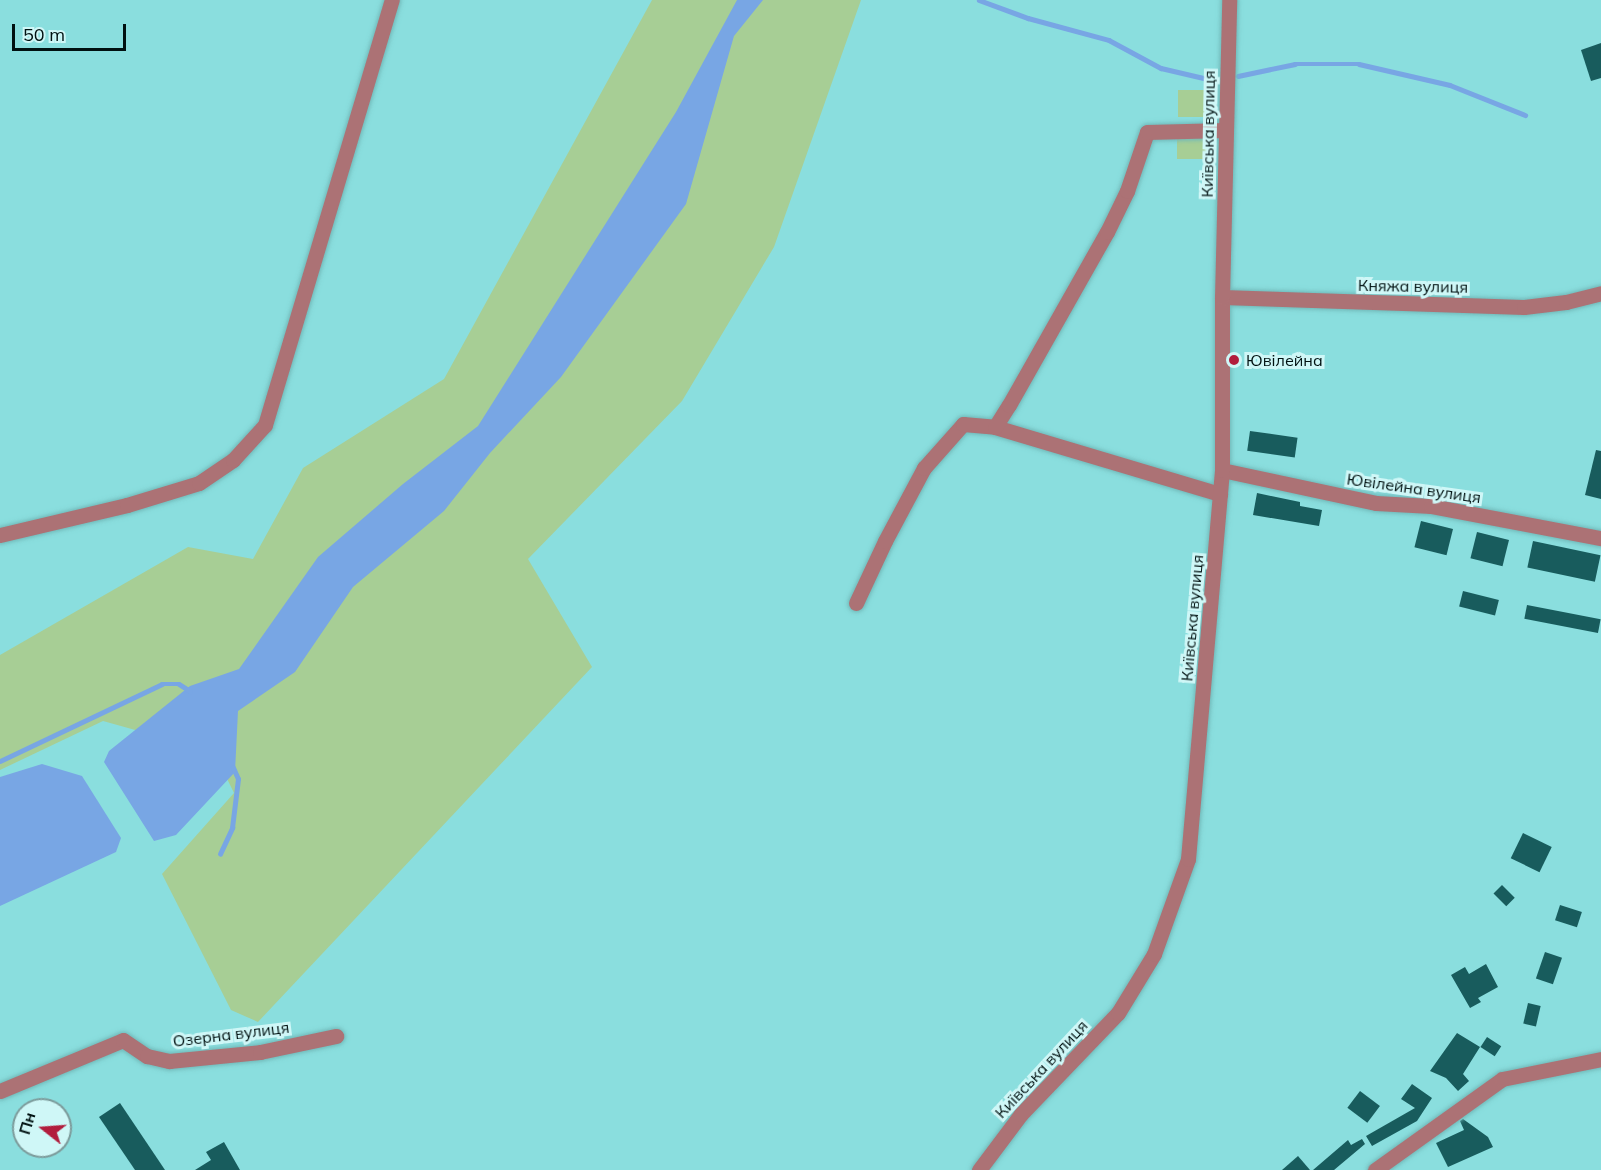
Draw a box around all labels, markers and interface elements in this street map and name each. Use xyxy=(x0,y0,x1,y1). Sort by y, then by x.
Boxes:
scale bar xyxy=(15,12,129,50)
text: 50 m xyxy=(23,23,65,46)
street label: Київська вулиця xyxy=(1197,70,1219,198)
street label: Княжа вулиця xyxy=(1358,275,1468,297)
place label: Ювілейна xyxy=(1246,350,1323,370)
marker: Ювілейна xyxy=(1227,353,1241,367)
street label: Ювілейна вулиця xyxy=(1346,469,1482,507)
street label: Київська вулиця xyxy=(1177,554,1207,682)
street label: Київська вулиця xyxy=(991,1016,1091,1122)
street label: Озерна вулиця xyxy=(172,1017,290,1051)
north arrow xyxy=(12,1098,72,1158)
text: Пн xyxy=(14,1110,40,1137)

